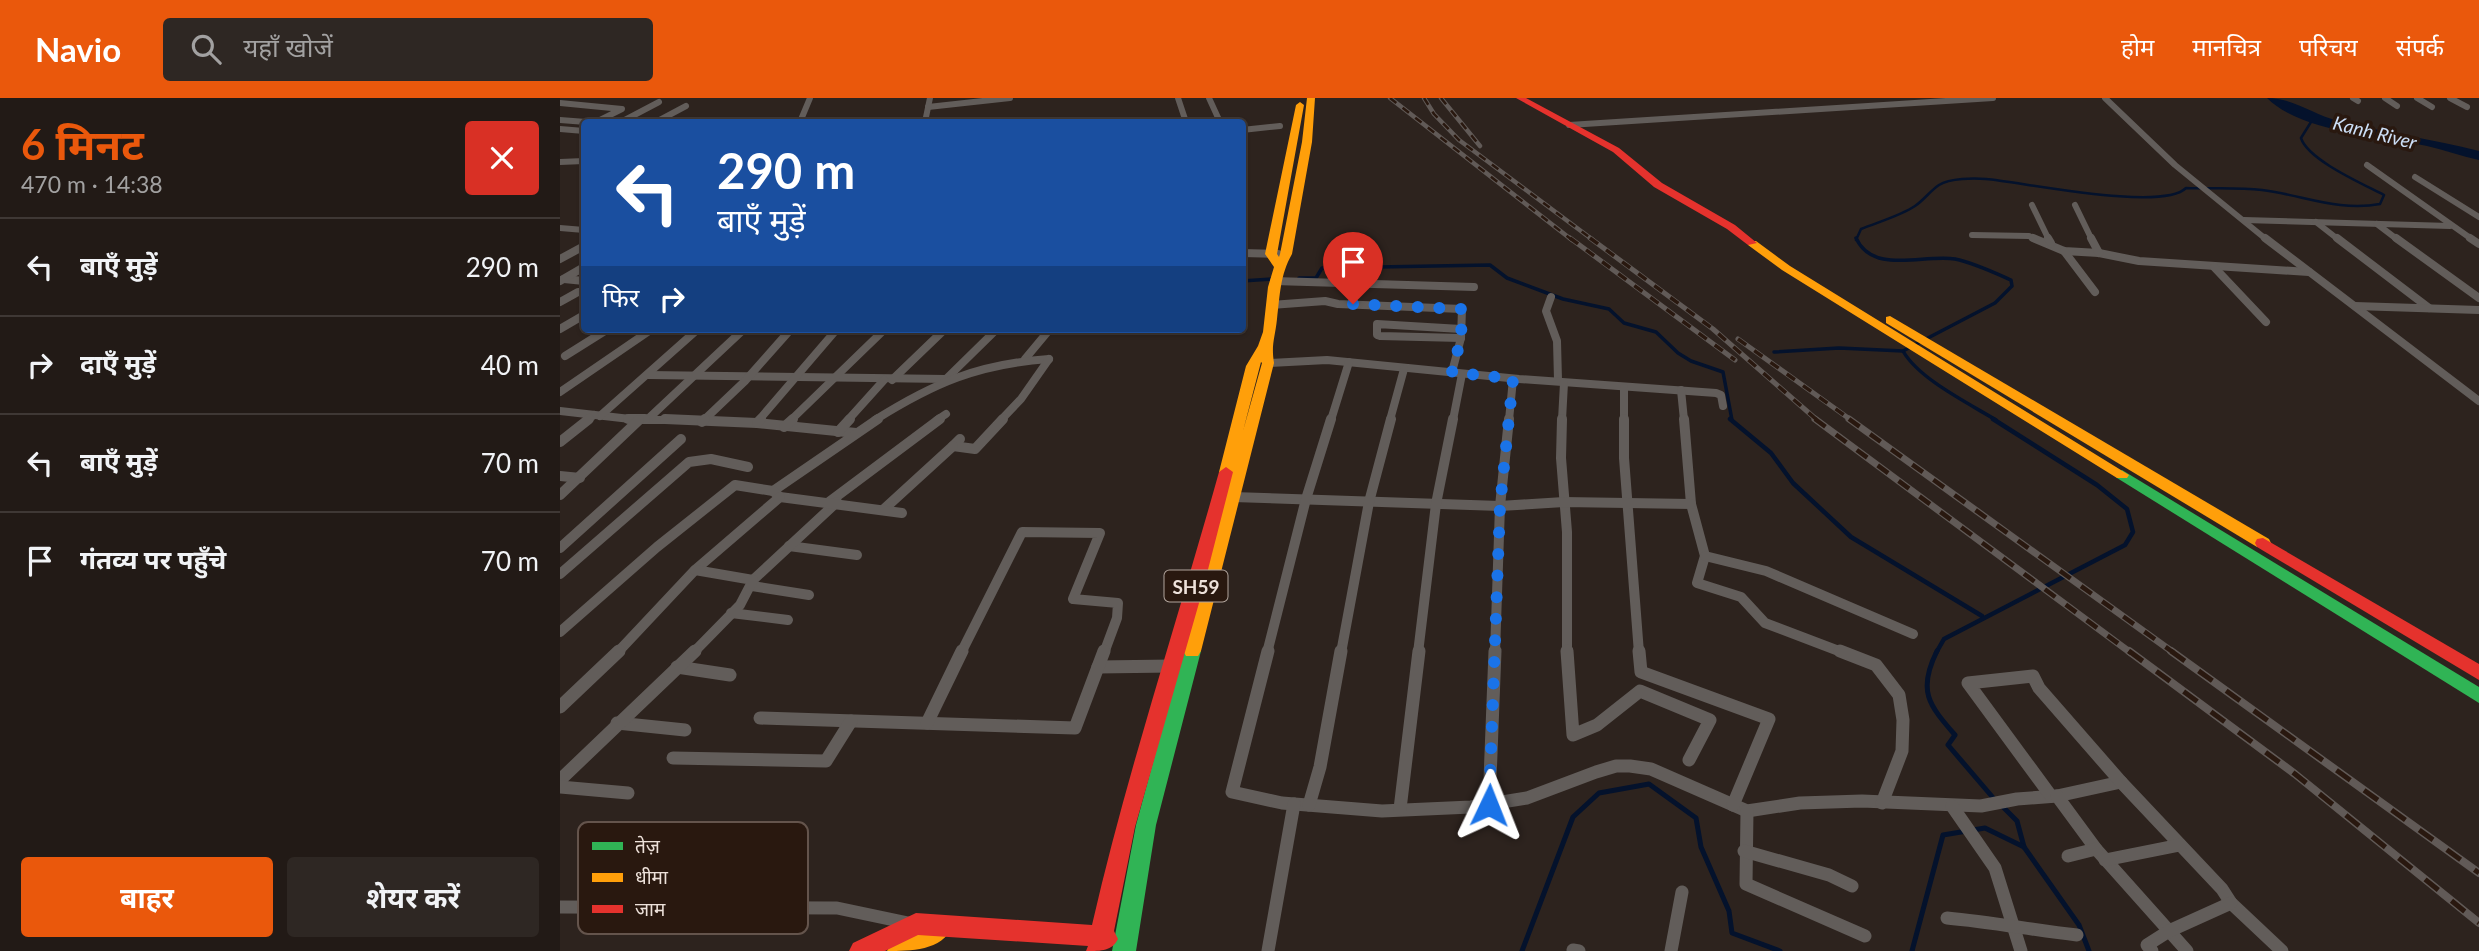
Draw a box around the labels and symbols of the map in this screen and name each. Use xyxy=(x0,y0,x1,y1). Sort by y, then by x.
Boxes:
water label: Kanh River xyxy=(2331,111,2420,154)
pin xyxy=(1323,232,1383,304)
road number: SH59 xyxy=(1164,570,1228,601)
position arrow xyxy=(1452,768,1526,842)
legend xyxy=(578,822,808,934)
text: तेज़ xyxy=(635,834,661,857)
text: धीमा xyxy=(635,865,669,888)
text: जाम xyxy=(635,897,666,920)

